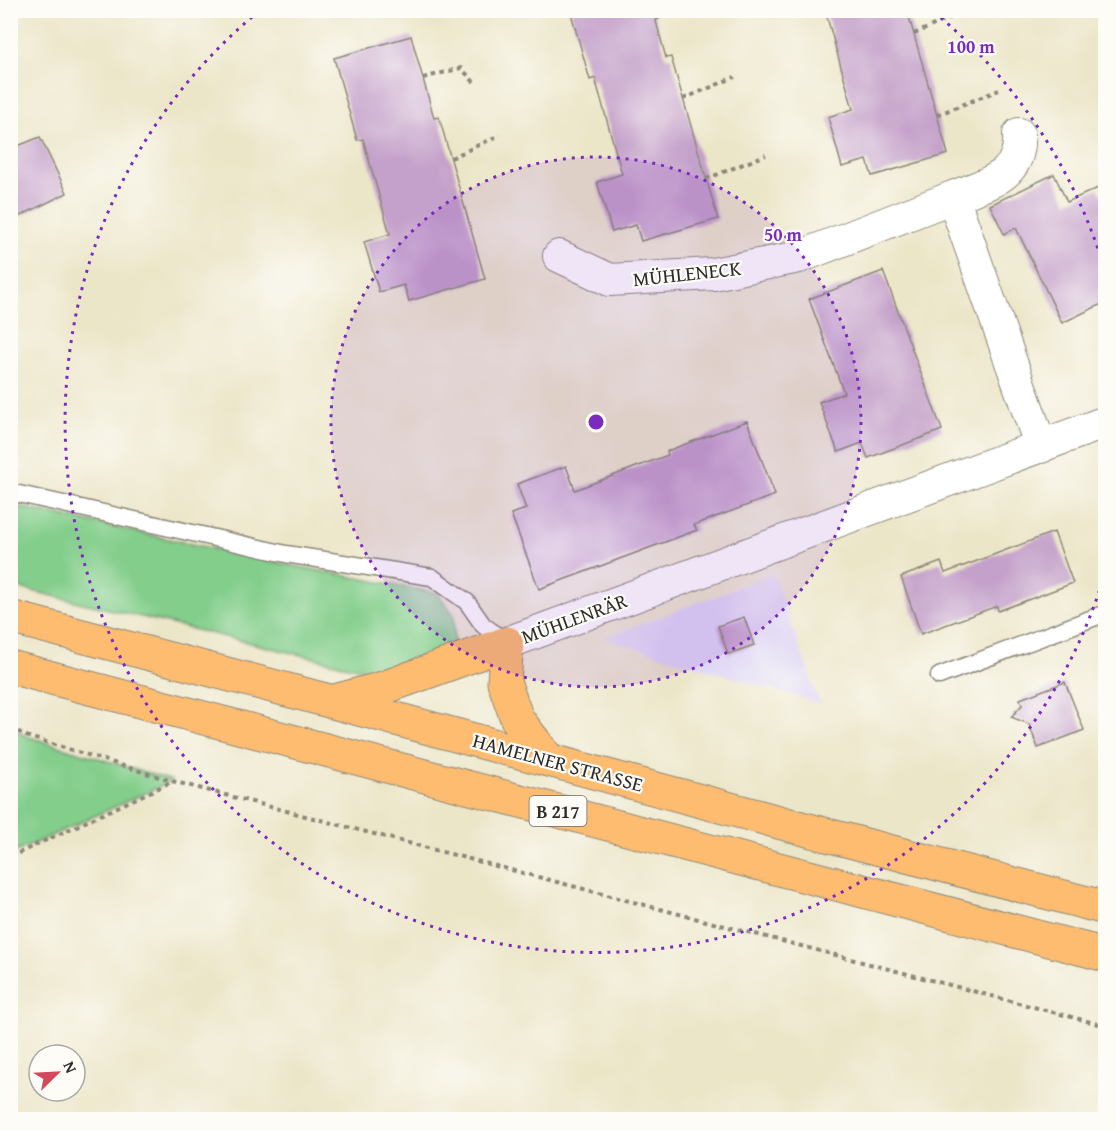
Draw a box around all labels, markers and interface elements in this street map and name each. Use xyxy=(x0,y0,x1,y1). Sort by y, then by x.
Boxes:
text: 100 m xyxy=(947,33,995,60)
text: 50 m xyxy=(764,221,803,248)
street label: MÜHLENECK xyxy=(631,253,743,293)
centre of rings xyxy=(586,412,606,432)
street label: MÜHLENRÄR xyxy=(517,585,632,651)
street label: HAMELNER STRASSE xyxy=(470,725,646,799)
road number: B 217 xyxy=(530,796,586,826)
north arrow xyxy=(27,1043,87,1103)
text: N xyxy=(58,1057,84,1077)

